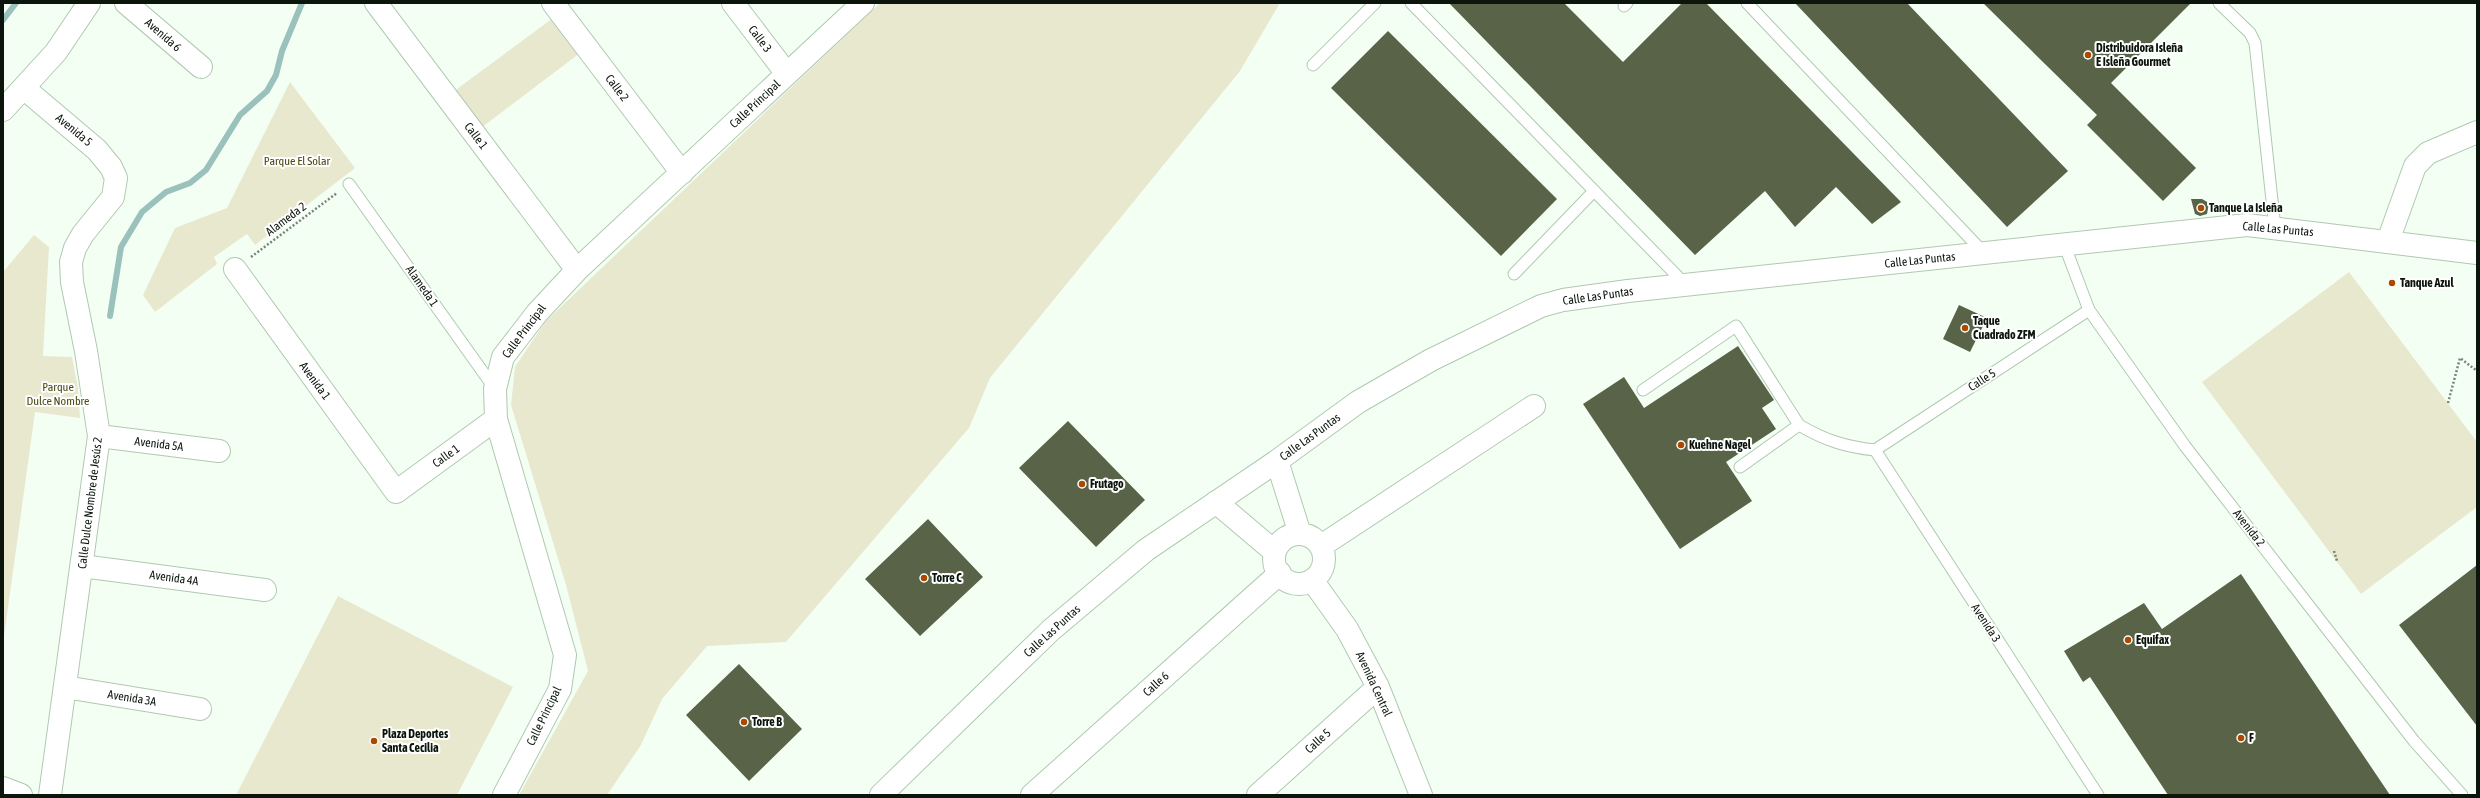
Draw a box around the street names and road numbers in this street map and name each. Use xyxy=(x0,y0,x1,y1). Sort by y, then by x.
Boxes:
street label: Avenida 6 xyxy=(142,16,184,55)
street label: Calle 3 xyxy=(745,23,775,55)
street label: Calle 2 xyxy=(602,72,632,104)
street label: Calle Principal xyxy=(727,77,784,131)
street label: Avenida 5 xyxy=(53,111,95,149)
street label: Calle 1 xyxy=(461,120,491,152)
street label: Alameda 2 xyxy=(263,199,309,239)
street label: Calle Las Puntas xyxy=(2242,219,2314,239)
street label: Calle Las Puntas xyxy=(1884,249,1956,271)
street label: Alameda 1 xyxy=(403,263,441,310)
street label: Calle Las Puntas xyxy=(1562,284,1634,308)
street label: Calle Principal xyxy=(499,301,549,361)
street label: Avenida 1 xyxy=(297,359,334,403)
street label: Calle 5 xyxy=(1966,366,1998,394)
street label: Calle Las Puntas xyxy=(1277,410,1343,464)
street label: Avenida 5A xyxy=(134,434,184,454)
street label: Calle Dulce Nombre de Jesús 2 xyxy=(75,436,105,570)
street label: Calle 1 xyxy=(430,441,463,470)
street label: Avenida 2 xyxy=(2230,507,2268,549)
street label: Avenida 4A xyxy=(149,568,199,588)
street label: Avenida 3 xyxy=(1968,601,2004,645)
street label: Calle Las Puntas xyxy=(1021,602,1083,660)
street label: Avenida Central xyxy=(1353,649,1395,719)
street label: Calle 6 xyxy=(1140,669,1172,699)
street label: Calle Principal xyxy=(524,683,565,748)
street label: Avenida 3A xyxy=(107,687,157,709)
street label: Calle 5 xyxy=(1302,726,1334,756)

